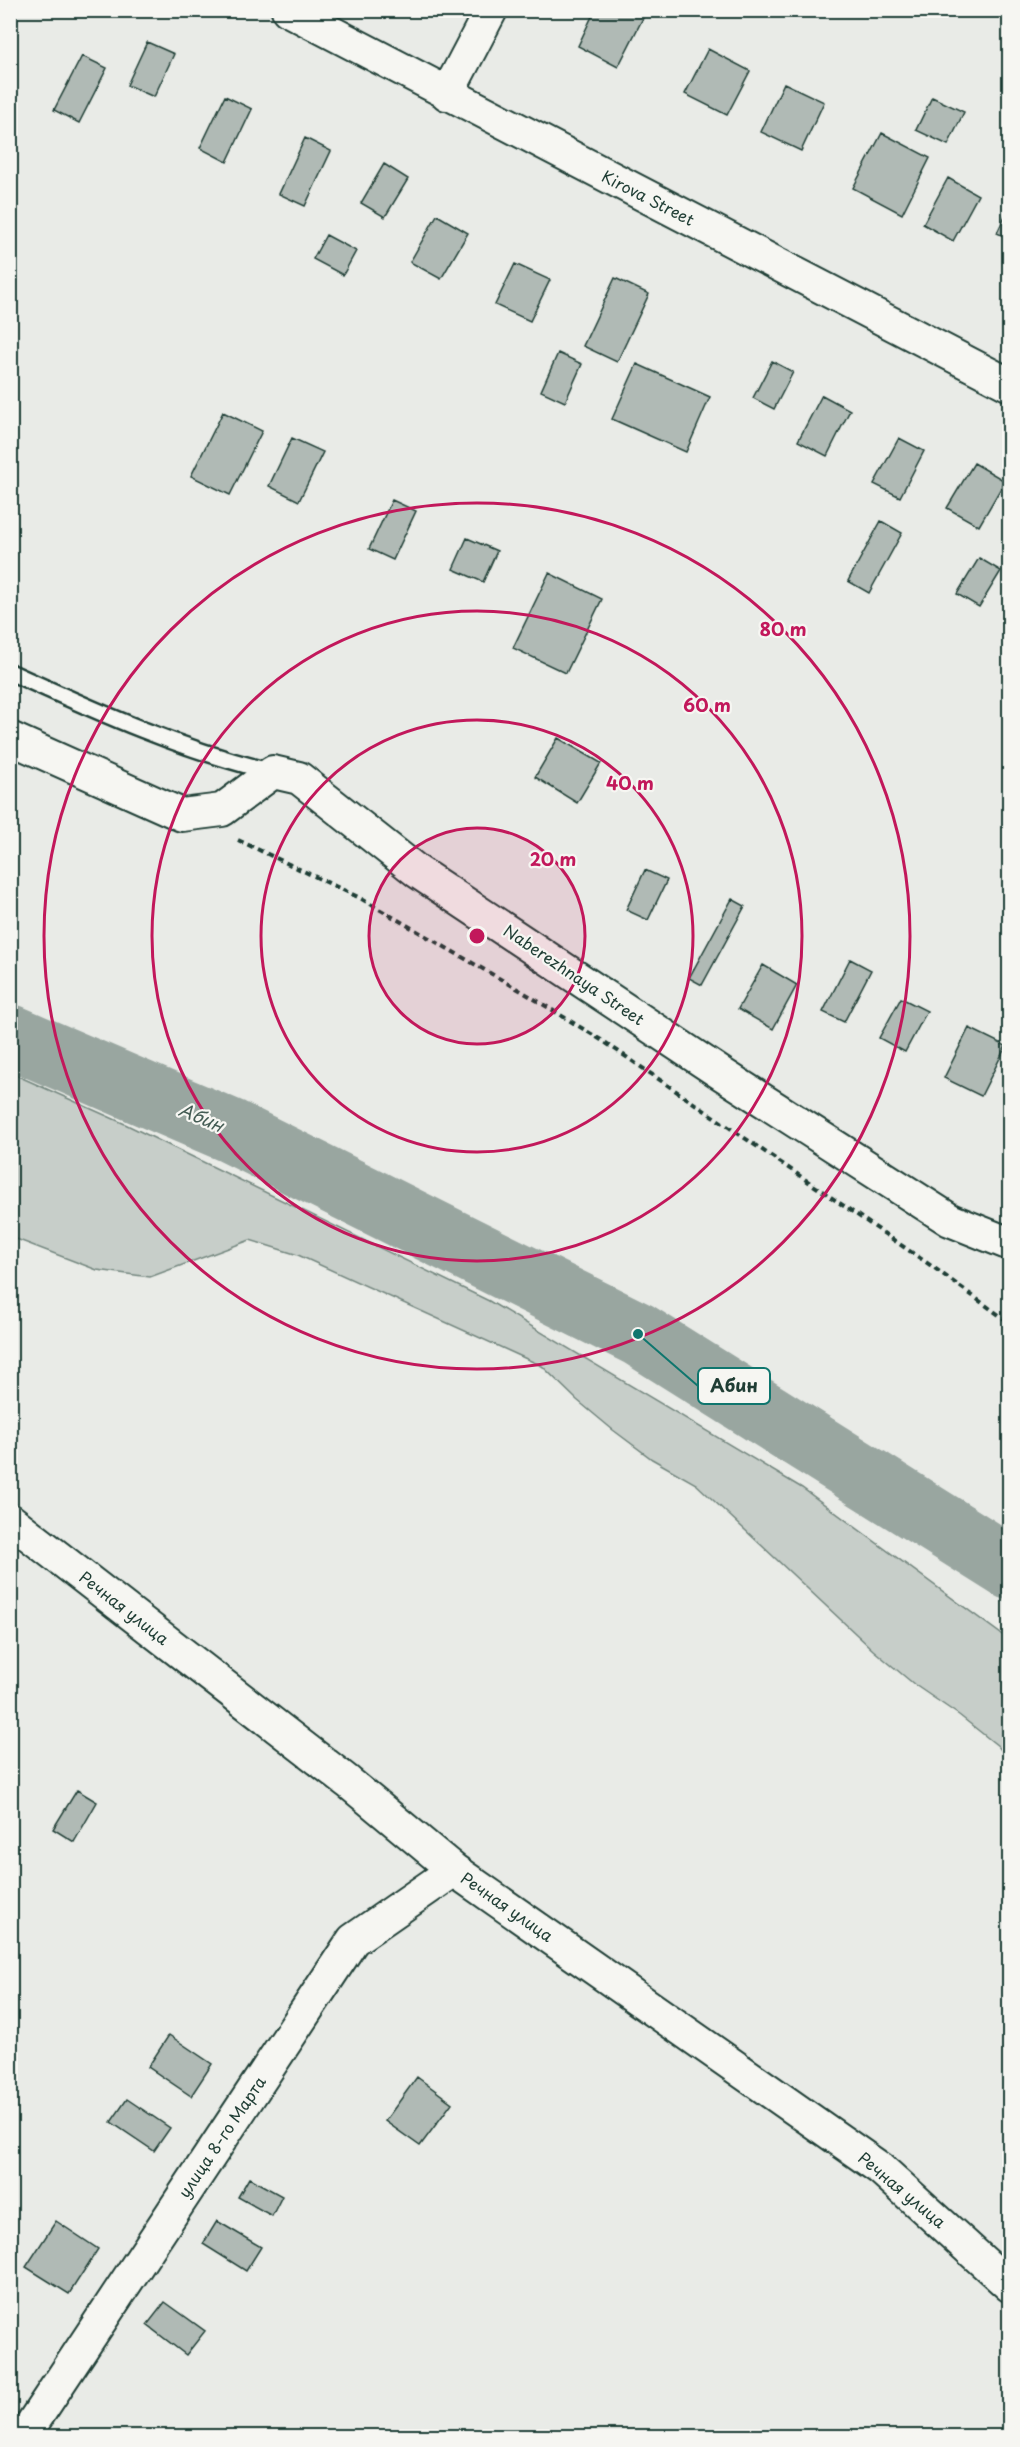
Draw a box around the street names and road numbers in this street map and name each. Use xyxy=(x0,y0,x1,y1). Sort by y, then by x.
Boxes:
street label: Kirova Street xyxy=(598,163,699,231)
street label: Naberezhnaya Street xyxy=(499,918,650,1031)
street label: Речная улица xyxy=(75,1565,175,1650)
street label: Речная улица xyxy=(456,1865,559,1947)
street label: улица 8-го Марта xyxy=(171,2071,271,2202)
street label: Речная улица xyxy=(854,2145,952,2233)

